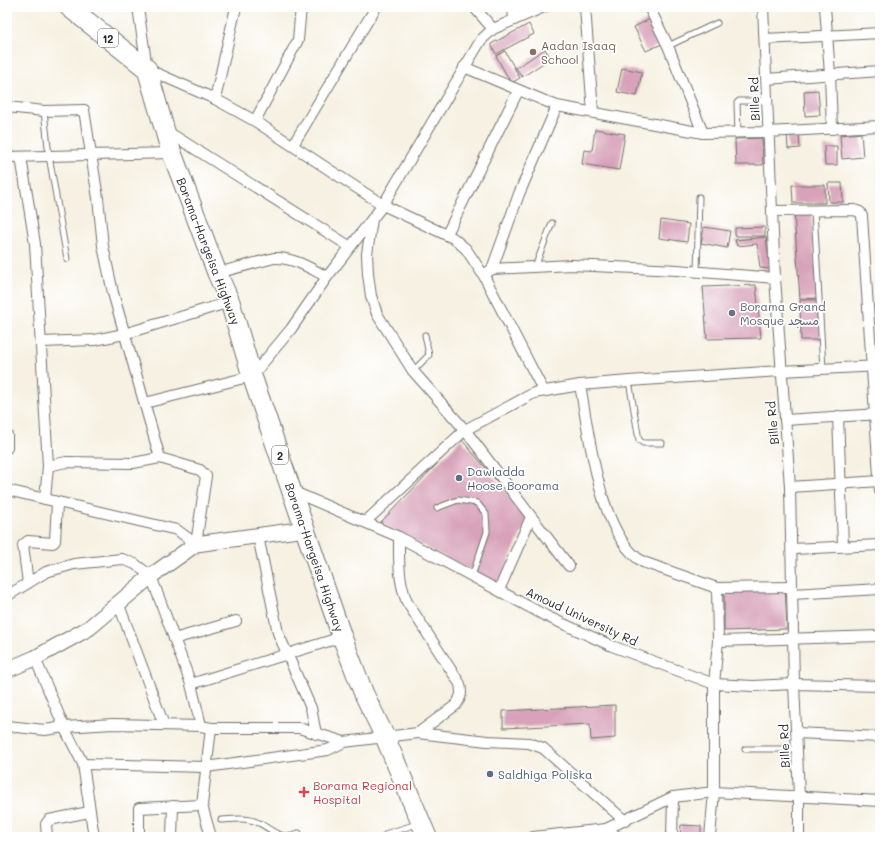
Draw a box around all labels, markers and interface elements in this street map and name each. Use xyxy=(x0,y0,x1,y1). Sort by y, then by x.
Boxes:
road number: 12 xyxy=(98,29,118,47)
place label: Aadan Isaaq School xyxy=(541,37,616,67)
marker: Aadan Isaaq School xyxy=(528,47,538,57)
street label: Bille Rd xyxy=(745,76,763,121)
street label: Borama-Hargeisa Highway xyxy=(173,175,245,327)
place label: Borama Grand Mosque مسجد xyxy=(740,298,826,329)
marker: Borama Grand Mosque مسجد xyxy=(727,308,737,318)
street label: Bille Rd xyxy=(762,400,782,445)
road number: 2 xyxy=(272,446,288,464)
place label: Dawladda Hoose Boorama xyxy=(467,463,559,493)
marker: Dawladda Hoose Boorama xyxy=(454,473,464,483)
street label: Borama-Hargeisa Highway xyxy=(282,480,348,634)
street label: Amoud University Rd xyxy=(524,583,641,649)
street label: Bille Rd xyxy=(775,723,793,768)
place label: Saldhiga Poliska xyxy=(498,766,592,782)
marker: Saldhiga Poliska xyxy=(485,769,495,779)
place label: Borama Regional Hospital xyxy=(313,777,412,807)
marker: Borama Regional Hospital xyxy=(298,786,310,798)

